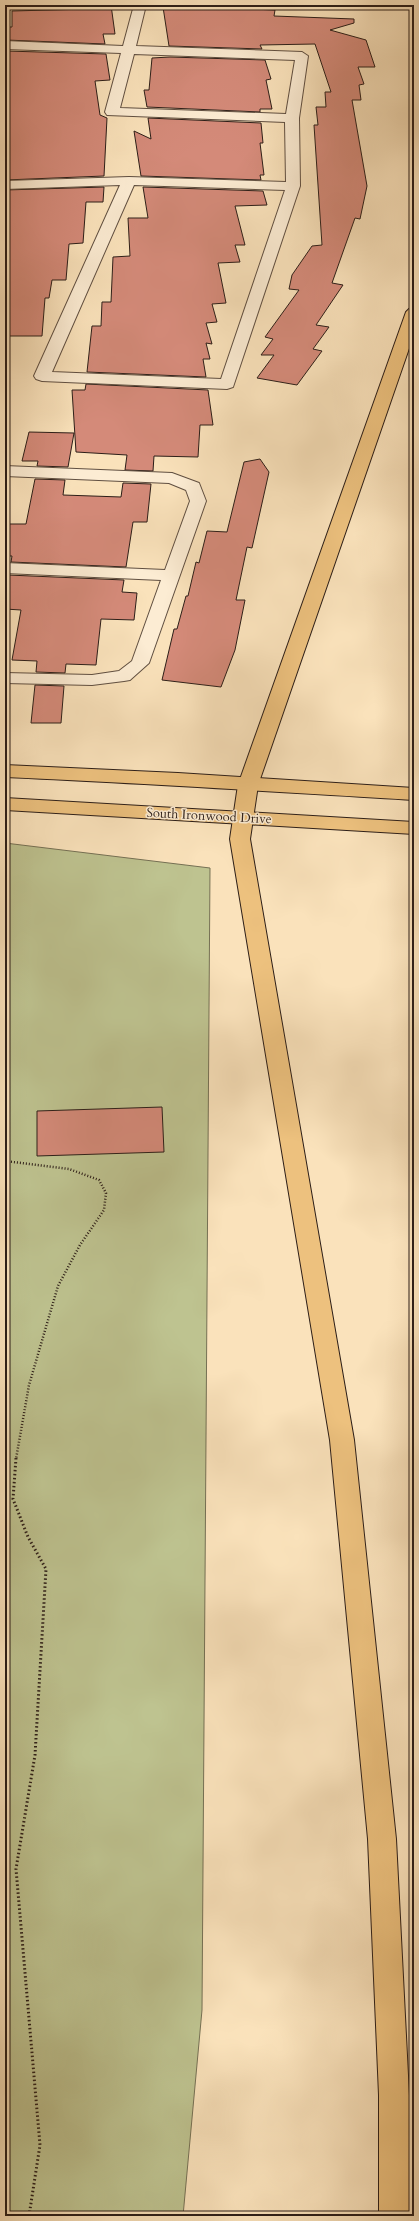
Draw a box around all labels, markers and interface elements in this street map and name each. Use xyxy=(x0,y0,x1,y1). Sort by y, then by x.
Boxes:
street label: South Ironwood Drive xyxy=(146,804,272,828)

